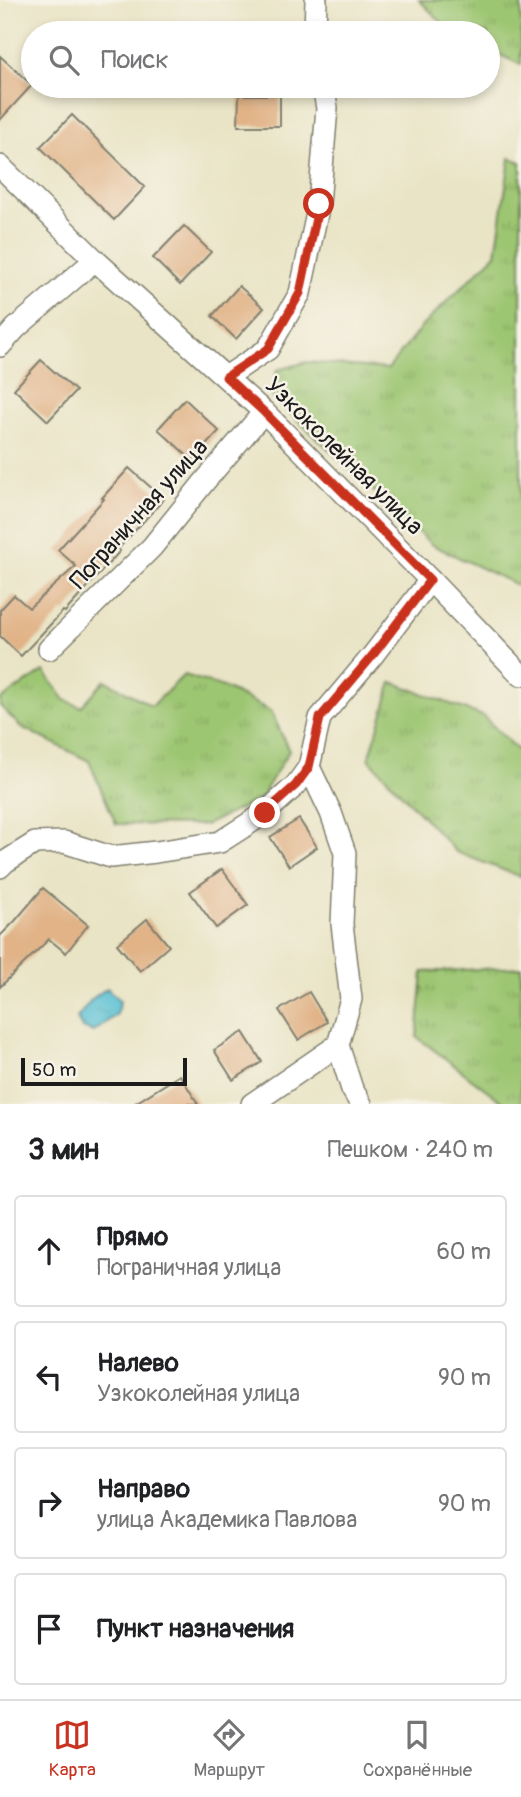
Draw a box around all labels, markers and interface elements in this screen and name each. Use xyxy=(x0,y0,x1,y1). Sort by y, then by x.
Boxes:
search box xyxy=(21,21,500,98)
icon: search xyxy=(45,41,83,79)
text: Поиск xyxy=(101,44,169,76)
route start xyxy=(303,188,334,219)
street label: Узкоколейная улица xyxy=(259,371,429,541)
street label: Пограничная улица xyxy=(64,433,214,595)
route end xyxy=(249,797,280,828)
scale bar xyxy=(21,1055,187,1087)
text: 50 m xyxy=(32,1058,76,1082)
text: 3 мин xyxy=(28,1131,99,1168)
text: Пешком · 240 m xyxy=(327,1135,493,1164)
text: Прямо xyxy=(97,1221,168,1253)
icon: ahead xyxy=(30,1232,68,1270)
text: 60 m xyxy=(436,1237,491,1266)
text: Пограничная улица xyxy=(97,1253,281,1282)
text: Налево xyxy=(97,1347,179,1379)
icon: left xyxy=(30,1358,68,1396)
text: 90 m xyxy=(438,1363,491,1392)
text: Узкоколейная улица xyxy=(97,1379,300,1408)
text: Направо xyxy=(97,1473,190,1505)
icon: right xyxy=(30,1484,68,1522)
text: 90 m xyxy=(438,1489,491,1518)
text: улица Академика Павлова xyxy=(97,1505,357,1534)
icon: arrive xyxy=(30,1610,68,1648)
text: Пункт назначения xyxy=(97,1613,294,1645)
tab: Карта xyxy=(49,1716,96,1782)
tab: Маршрут xyxy=(194,1716,265,1782)
tab: Сохранённые xyxy=(363,1716,472,1782)

